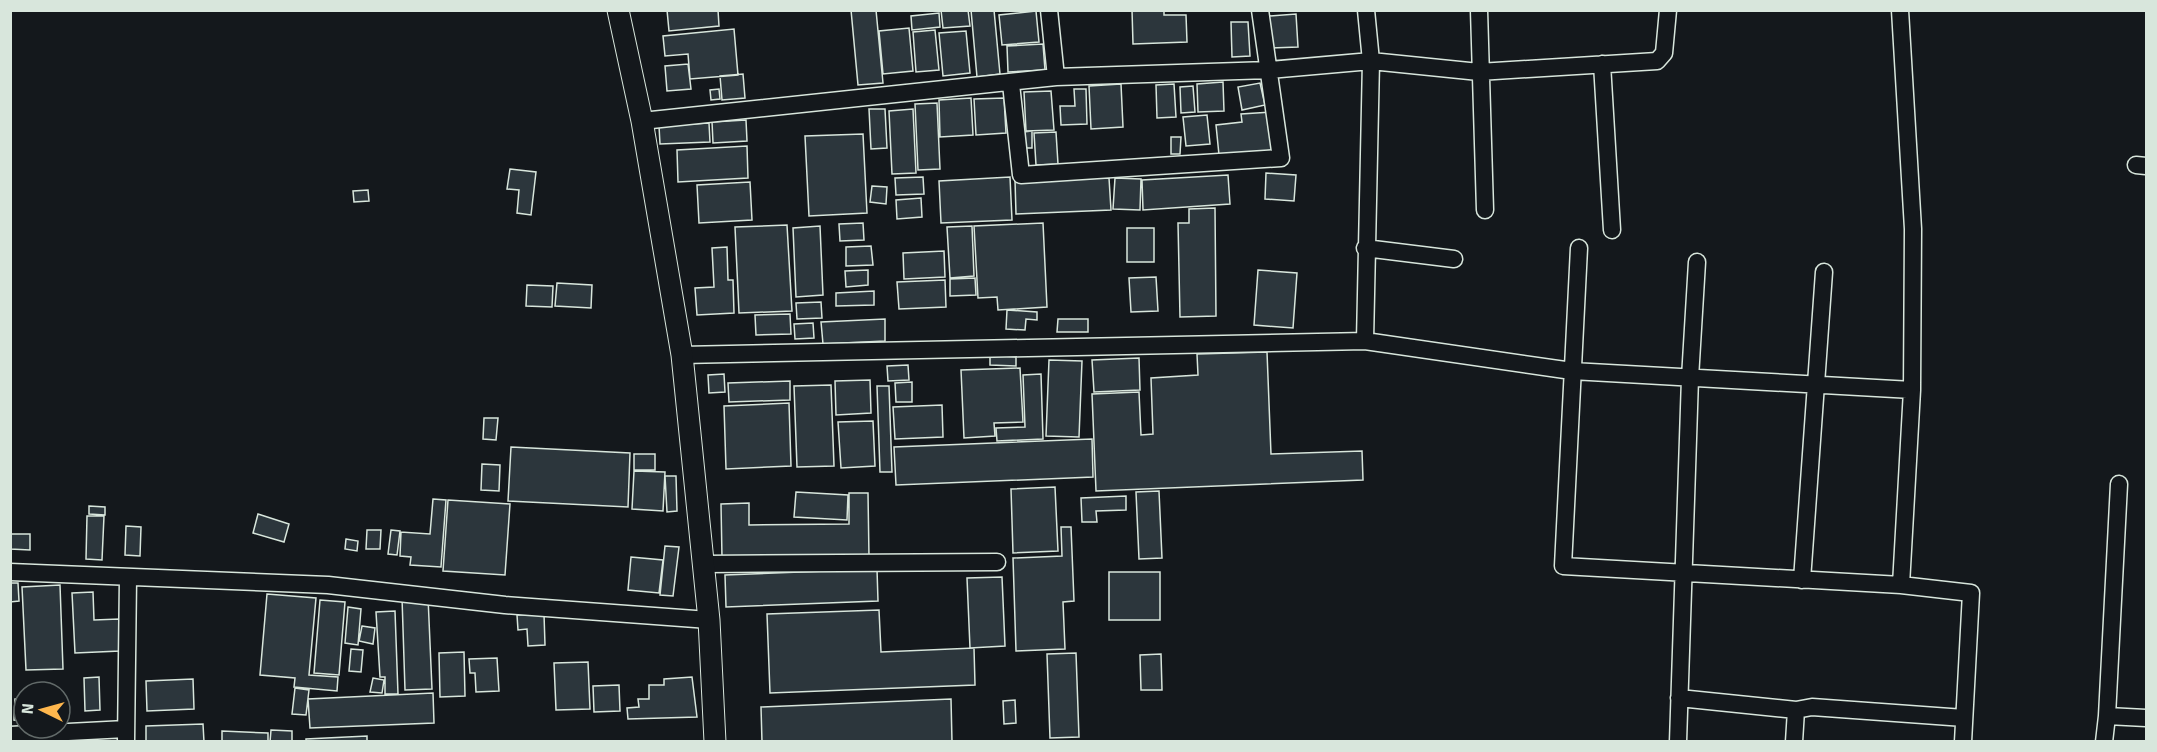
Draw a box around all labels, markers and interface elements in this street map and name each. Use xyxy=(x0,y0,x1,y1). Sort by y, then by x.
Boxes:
north arrow xyxy=(12,680,72,740)
text: N xyxy=(18,702,39,715)

